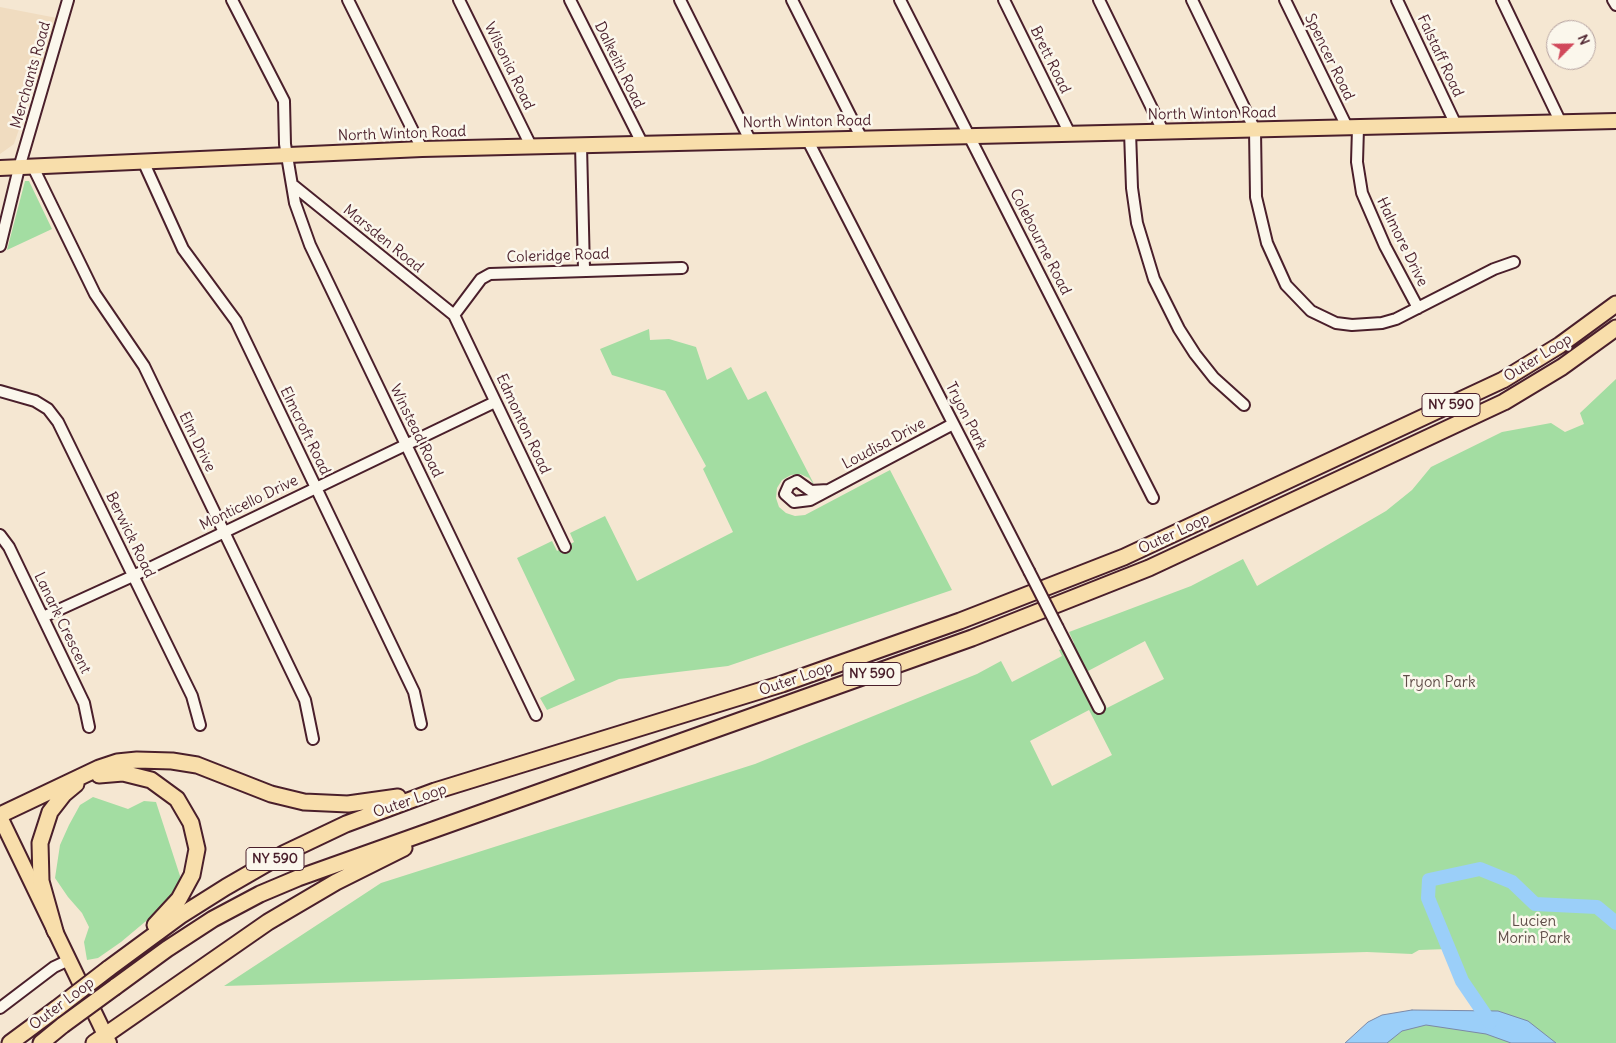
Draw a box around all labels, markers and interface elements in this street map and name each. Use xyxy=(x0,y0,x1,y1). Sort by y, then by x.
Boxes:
street label: Spencer Road xyxy=(1300,11,1358,103)
street label: Falstaff Road xyxy=(1413,12,1467,100)
street label: Wilsonia Road xyxy=(480,19,538,113)
street label: Dalkeith Road xyxy=(590,19,648,111)
street label: Merchants Road xyxy=(7,20,55,130)
north arrow xyxy=(1546,20,1596,70)
street label: Brett Road xyxy=(1026,24,1074,96)
text: N xyxy=(1574,32,1594,48)
street label: North Winton Road xyxy=(1148,104,1276,124)
street label: North Winton Road xyxy=(743,112,871,132)
street label: North Winton Road xyxy=(337,123,467,145)
street label: Colebourne Road xyxy=(1005,186,1075,298)
street label: Halmore Drive xyxy=(1373,194,1431,290)
street label: Marsden Road xyxy=(339,201,427,277)
street label: Coleridge Road xyxy=(506,245,610,267)
street label: Outer Loop xyxy=(1501,330,1575,386)
street label: Edmonton Road xyxy=(492,371,554,477)
street label: Tryon Park xyxy=(941,379,991,453)
street label: Winstead Road xyxy=(386,381,446,481)
street label: Elmcroft Road xyxy=(276,384,334,478)
road number: NY 590 xyxy=(1422,394,1480,416)
street label: Elm Drive xyxy=(175,409,219,475)
street label: Loudisa Drive xyxy=(839,415,929,473)
street label: Monticello Drive xyxy=(197,471,301,535)
street label: Berwick Road xyxy=(101,489,159,581)
street label: Outer Loop xyxy=(1136,510,1212,558)
street label: Lanark Crescent xyxy=(30,569,94,677)
street label: Outer Loop xyxy=(757,658,835,700)
road number: NY 590 xyxy=(843,662,901,686)
park label: Tryon Park xyxy=(1402,674,1476,692)
street label: Outer Loop xyxy=(371,780,449,822)
road number: NY 590 xyxy=(246,848,304,871)
park label: Lucien Morin Park xyxy=(1497,913,1571,948)
street label: Outer Loop xyxy=(26,974,98,1034)

